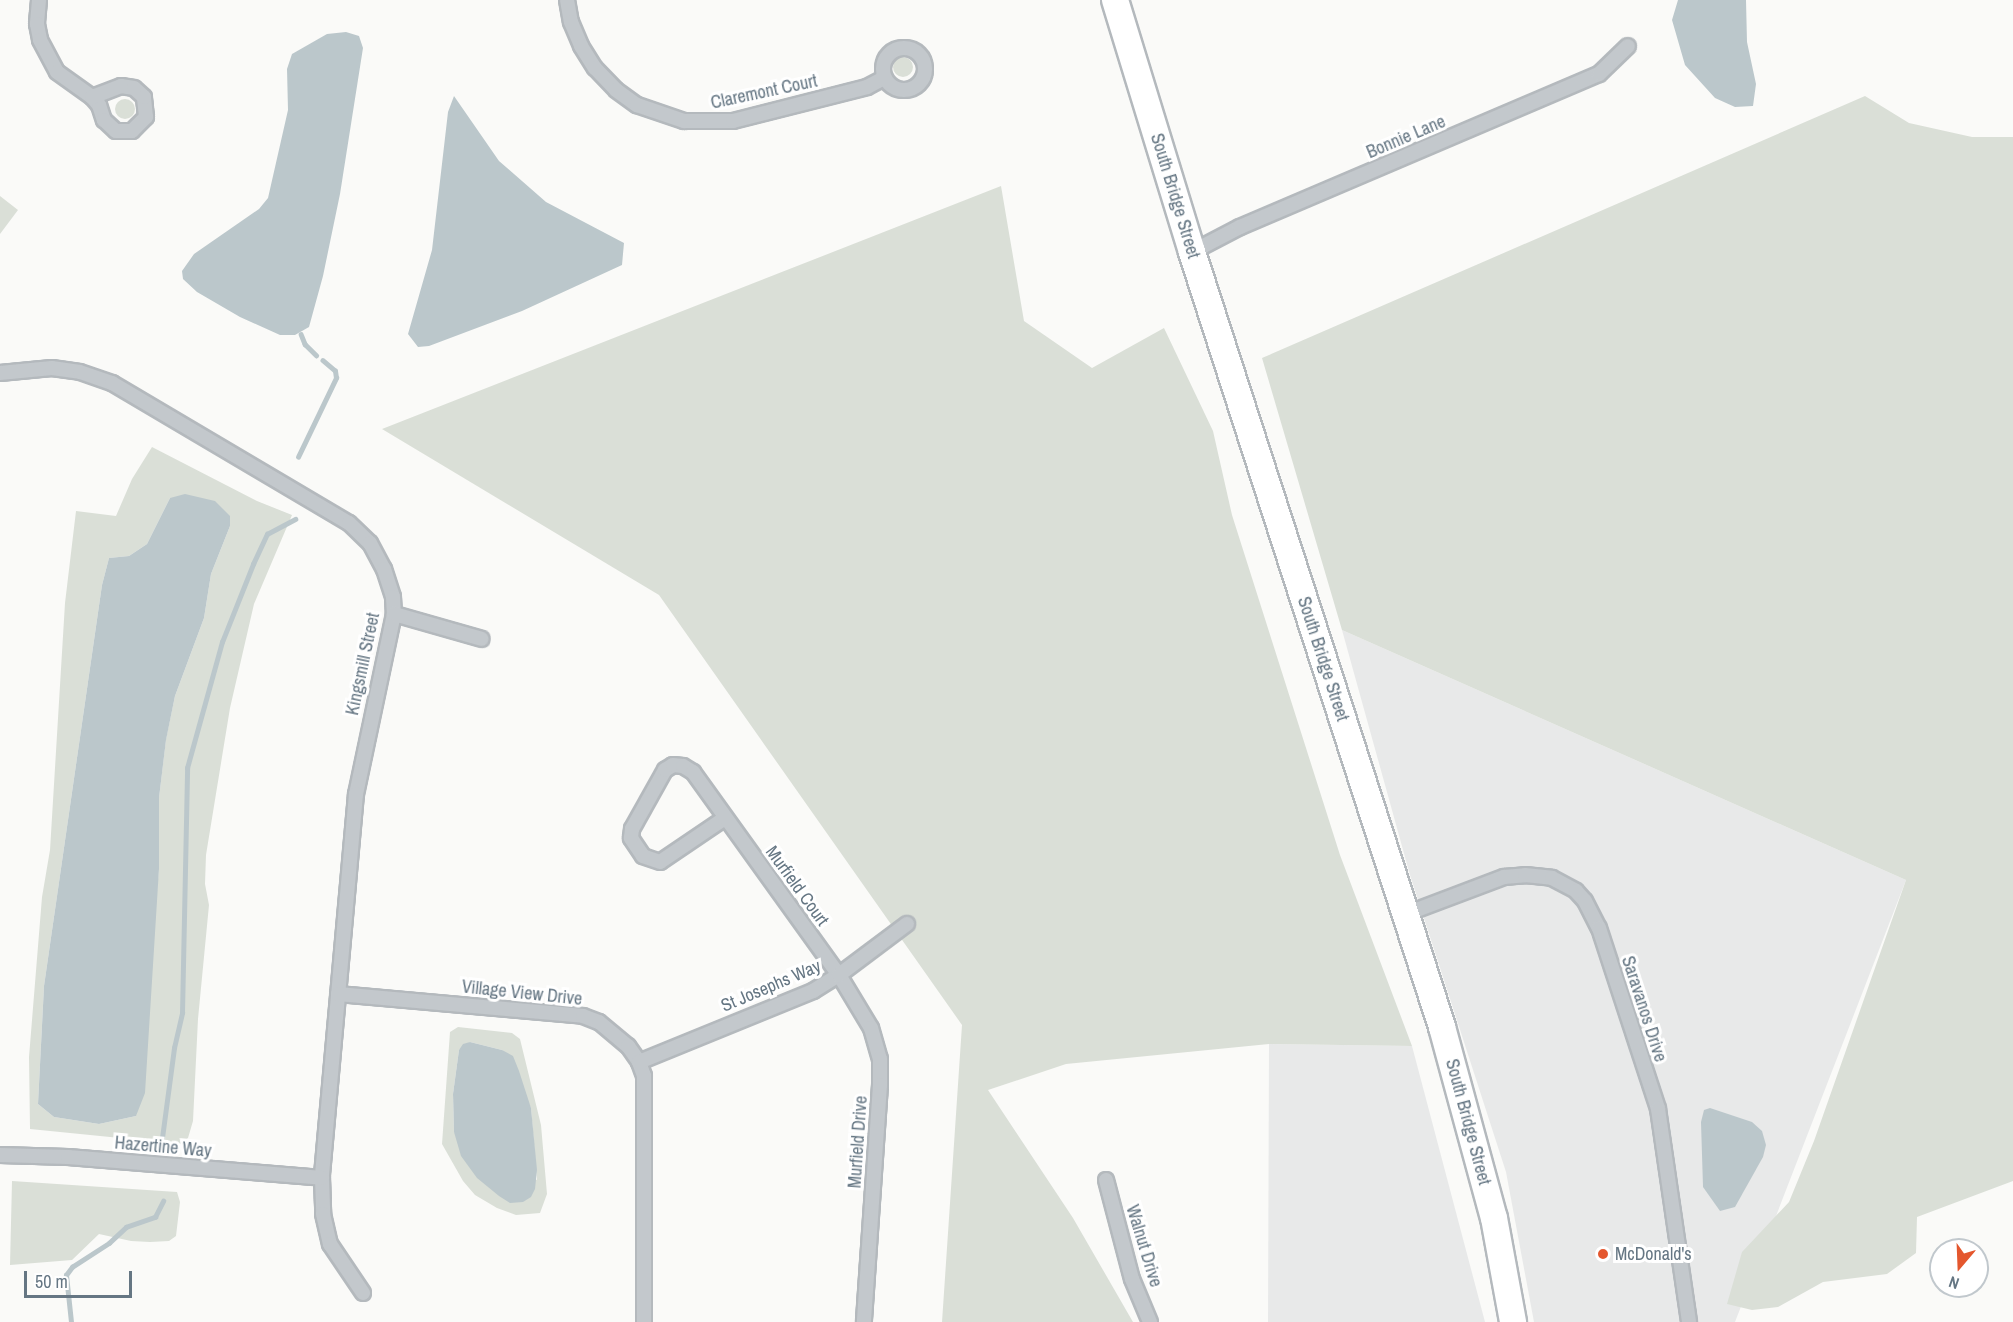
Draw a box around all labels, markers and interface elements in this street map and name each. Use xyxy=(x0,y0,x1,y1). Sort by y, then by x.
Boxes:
street label: Claremont Court xyxy=(709,70,819,114)
street label: Bonnie Lane xyxy=(1363,111,1449,163)
street label: South Bridge Street xyxy=(1146,131,1204,261)
street label: South Bridge Street xyxy=(1293,594,1353,724)
street label: Kingsmill Street xyxy=(342,611,384,717)
street label: Murfield Court xyxy=(761,842,833,930)
street label: Saravanos Drive xyxy=(1617,953,1671,1065)
street label: St Josephs Way xyxy=(718,955,824,1017)
street label: Village View Drive xyxy=(461,976,583,1010)
street label: South Bridge Street xyxy=(1441,1057,1495,1187)
street label: Murfield Drive xyxy=(844,1095,872,1189)
street label: Hazertine Way xyxy=(114,1132,212,1162)
street label: Walnut Drive xyxy=(1121,1202,1167,1290)
north arrow xyxy=(1929,1238,1989,1298)
place label: McDonald's xyxy=(1615,1243,1692,1265)
marker: McDonald's xyxy=(1596,1247,1610,1261)
scale bar xyxy=(27,1259,135,1297)
text: 50 m xyxy=(35,1269,68,1294)
text: N xyxy=(1946,1271,1962,1295)

